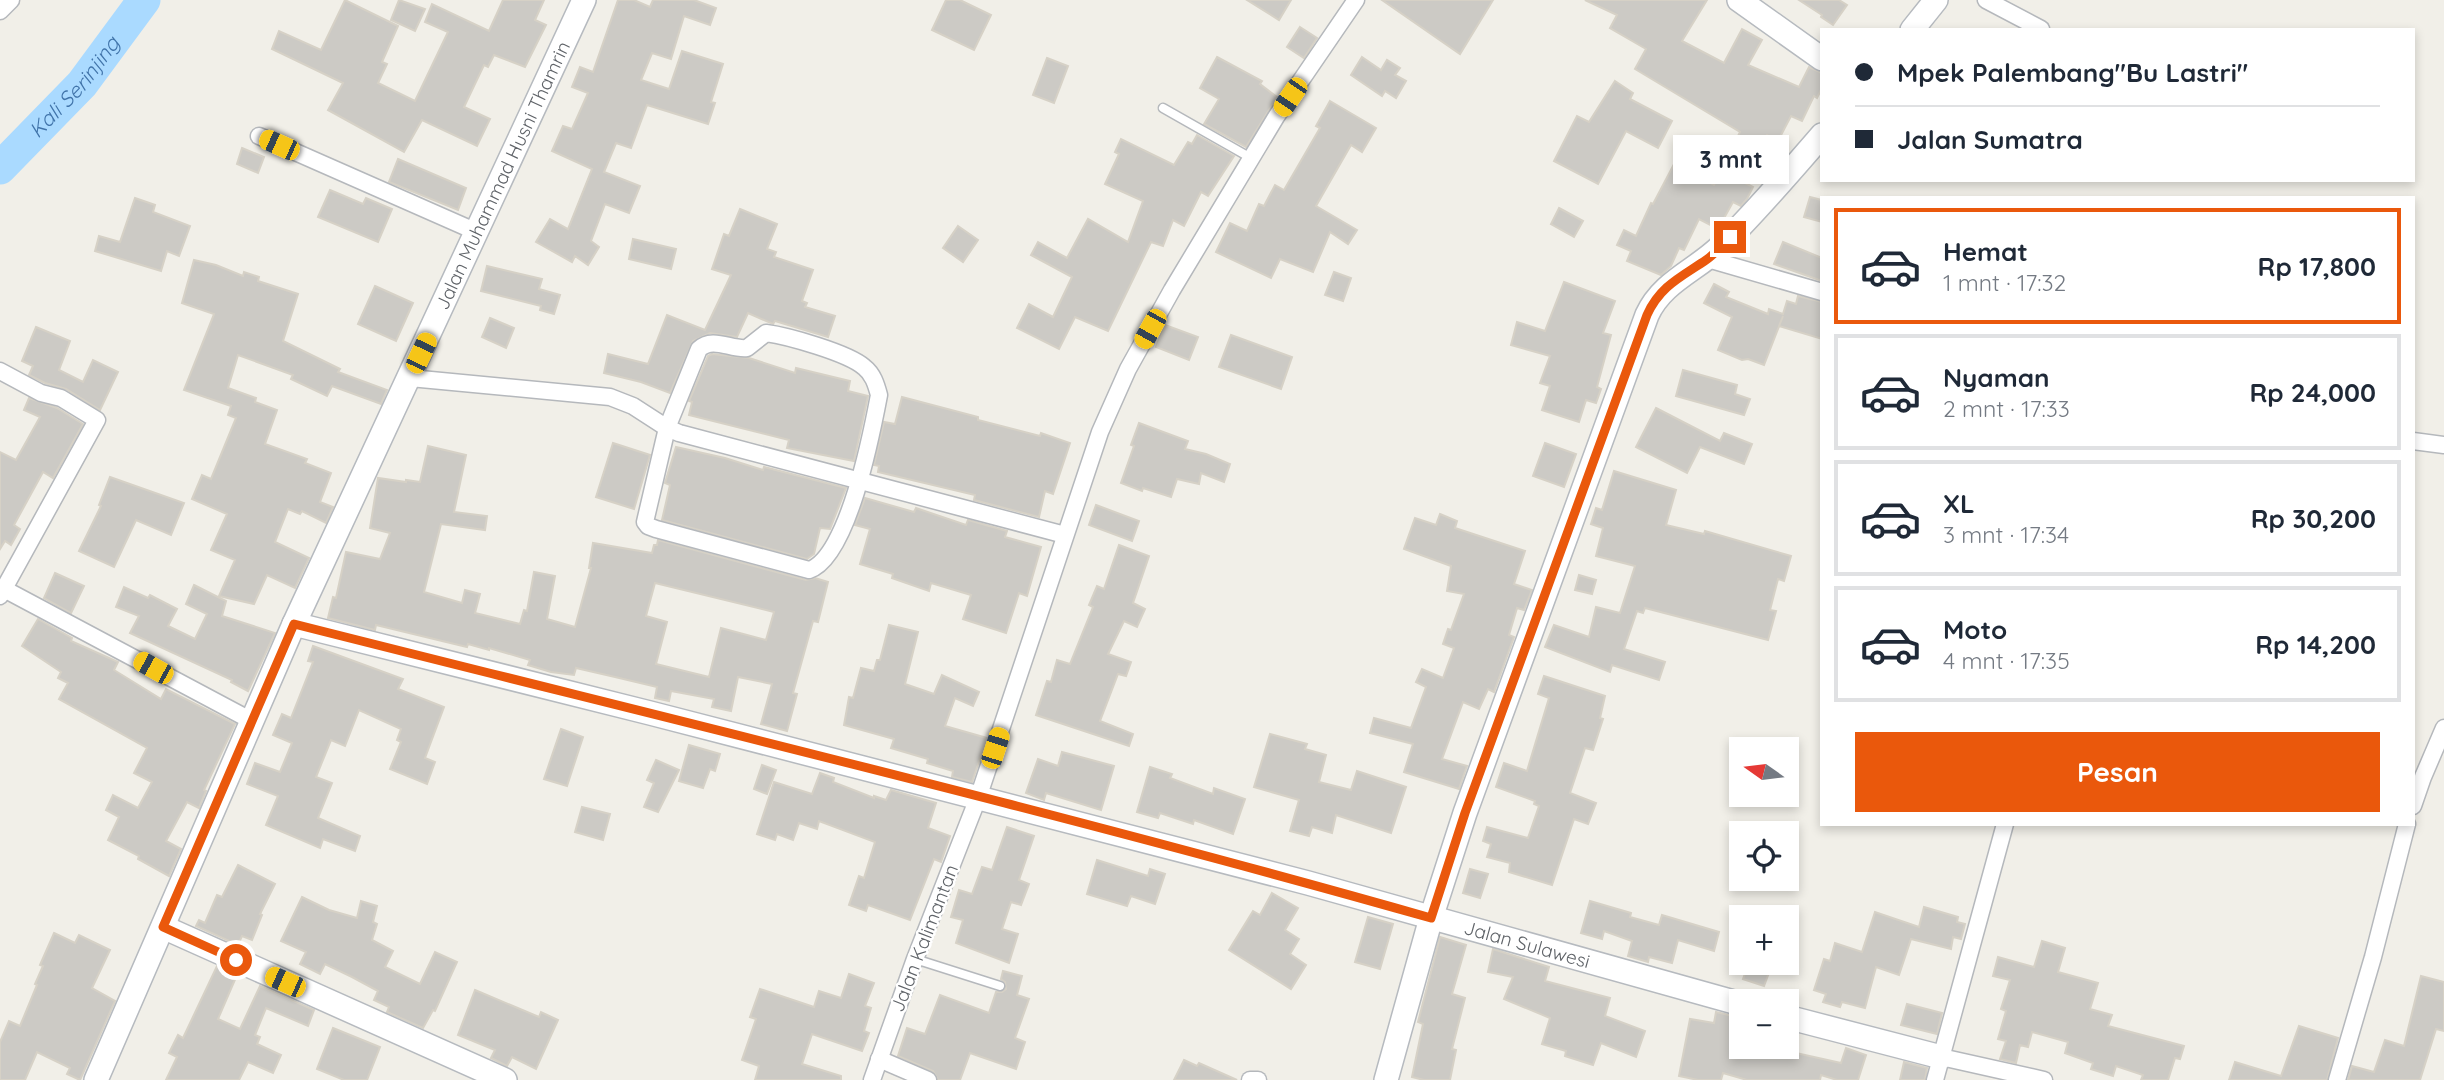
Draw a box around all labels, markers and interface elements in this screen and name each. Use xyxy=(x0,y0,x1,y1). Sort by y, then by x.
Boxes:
water label: Kali Serinjing xyxy=(23,29,126,143)
street label: Jalan Muhammad Husni Thamrin xyxy=(430,37,575,313)
text: Mpek Palembang"Bu Lastri" xyxy=(1897,56,2248,89)
car xyxy=(1270,74,1311,120)
text: Jalan Sumatra xyxy=(1897,123,2083,156)
car xyxy=(256,127,303,163)
callout: 3 mnt xyxy=(1672,135,1788,184)
text: 3 mnt xyxy=(1699,145,1763,174)
route end xyxy=(1714,221,1746,253)
icon: car xyxy=(1859,235,1922,298)
text: Hemat xyxy=(1943,235,2028,268)
text: Rp 17,800 xyxy=(2258,250,2376,283)
text: 1 mnt · 17:32 xyxy=(1943,268,2066,297)
car xyxy=(1131,306,1170,352)
car xyxy=(403,330,440,376)
icon: car xyxy=(1859,361,1922,424)
text: Nyaman xyxy=(1943,361,2050,394)
text: Rp 24,000 xyxy=(2249,376,2376,409)
text: 2 mnt · 17:33 xyxy=(1943,394,2070,423)
icon: car xyxy=(1859,487,1922,550)
text: XL xyxy=(1943,487,1975,520)
text: Rp 30,200 xyxy=(2251,502,2376,535)
text: 3 mnt · 17:34 xyxy=(1943,520,2069,549)
icon: car xyxy=(1859,613,1922,676)
text: Moto xyxy=(1943,613,2007,646)
text: Rp 14,200 xyxy=(2255,628,2376,661)
text: 4 mnt · 17:35 xyxy=(1943,646,2070,675)
car xyxy=(130,649,177,687)
car xyxy=(979,725,1012,771)
button: Pesan xyxy=(1855,732,2380,812)
north arrow xyxy=(1729,737,1799,807)
map controls xyxy=(1729,737,1799,1059)
button: locate xyxy=(1729,821,1799,891)
street label: Jalan Kalimantan xyxy=(885,861,963,1015)
button: + xyxy=(1729,905,1799,975)
street label: Jalan Sulawesi xyxy=(1461,915,1593,973)
route start xyxy=(220,944,252,976)
car xyxy=(262,964,309,1000)
button: − xyxy=(1729,989,1799,1059)

